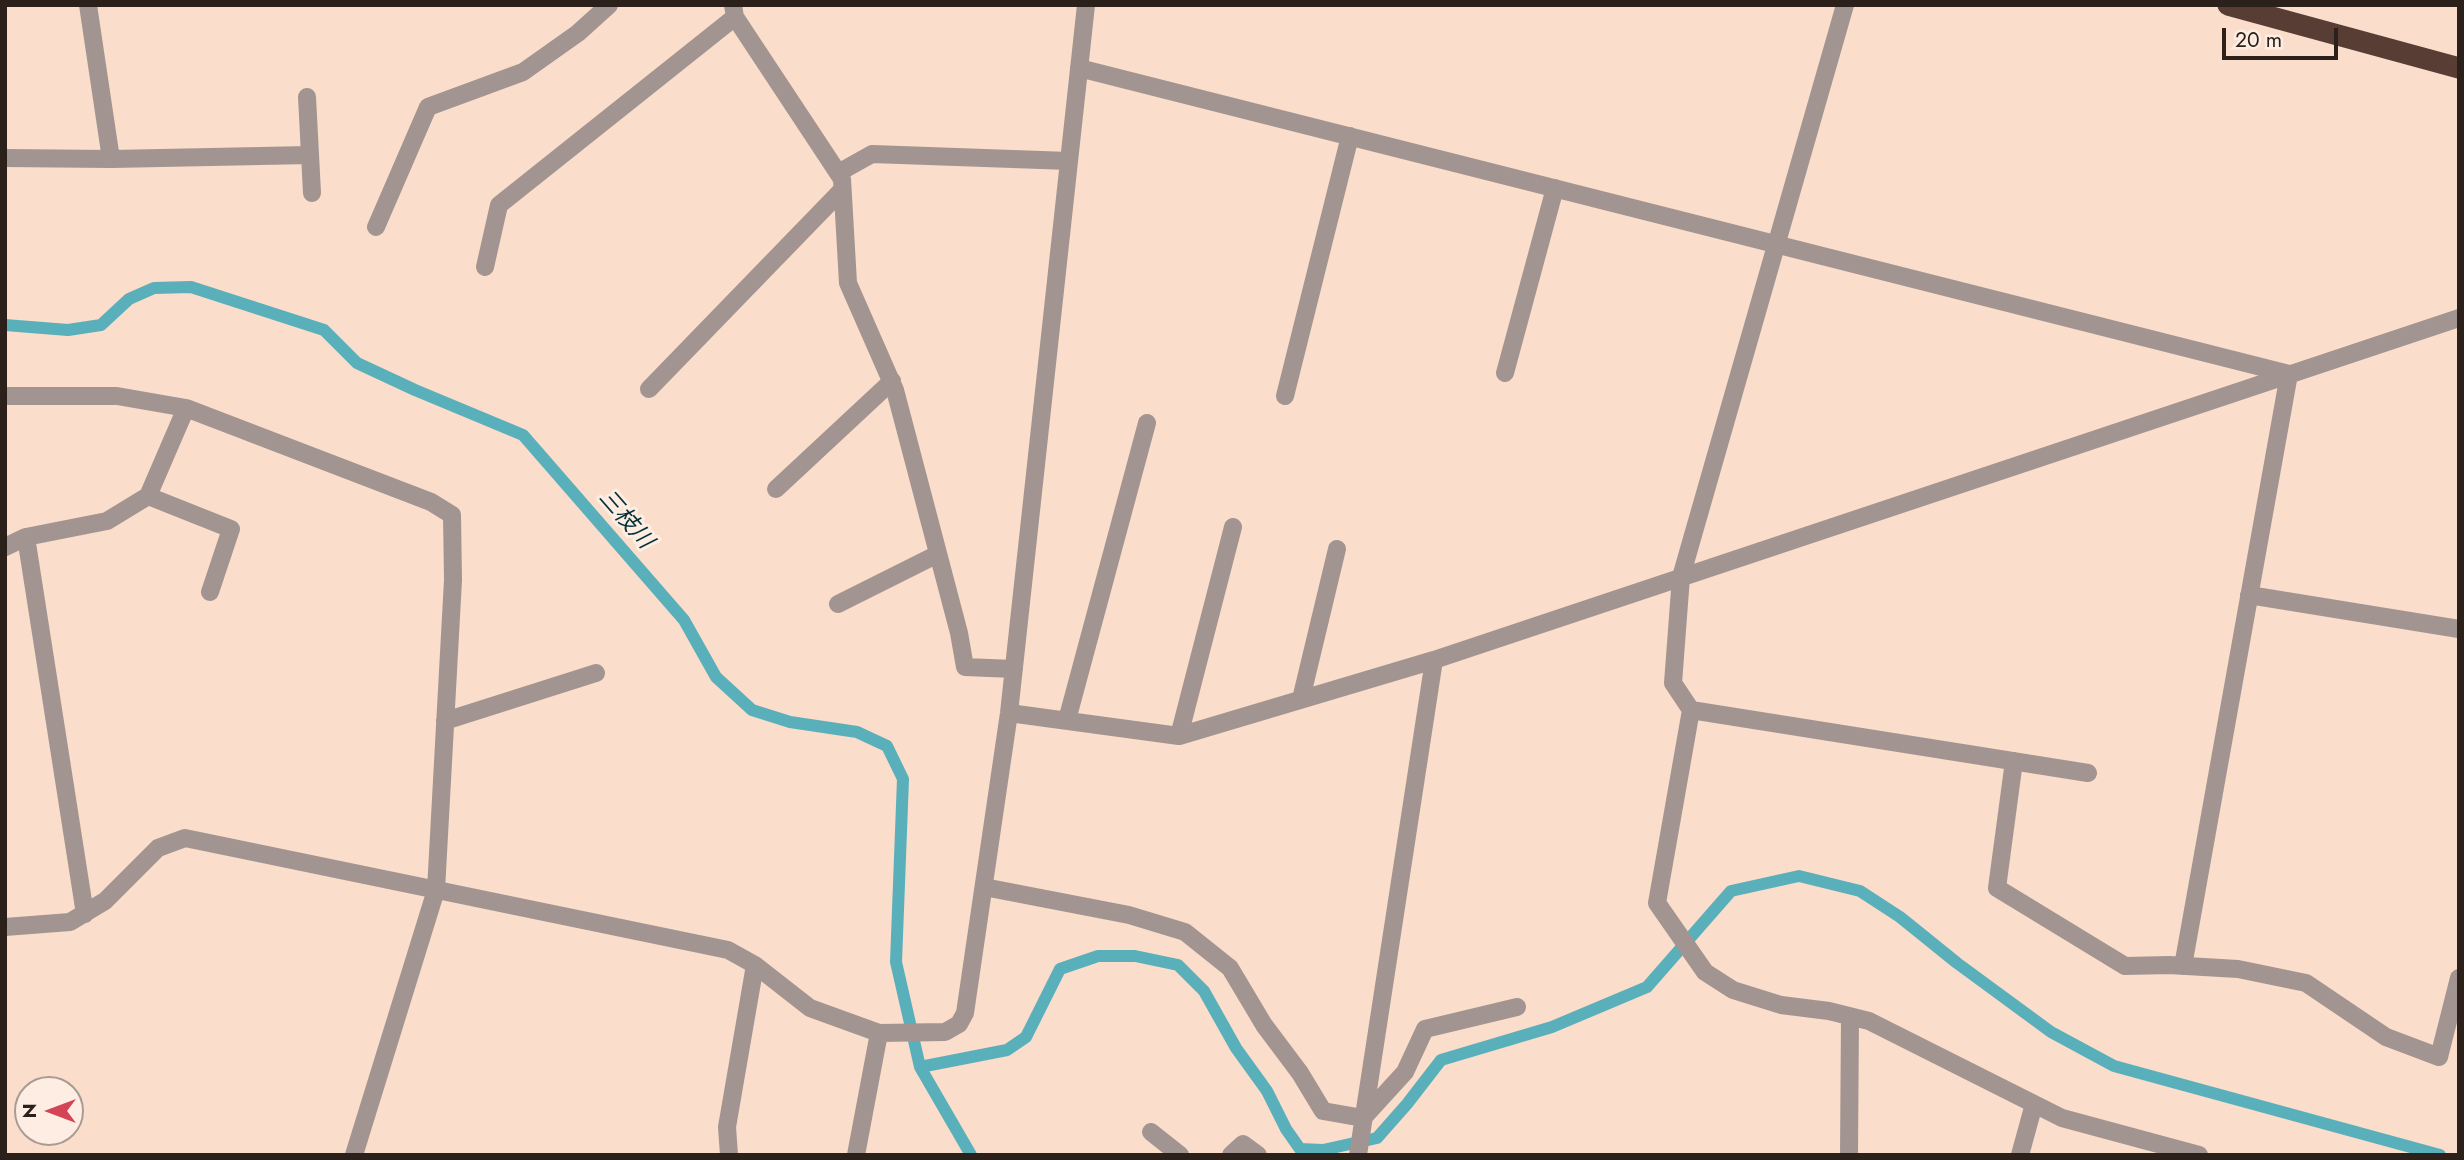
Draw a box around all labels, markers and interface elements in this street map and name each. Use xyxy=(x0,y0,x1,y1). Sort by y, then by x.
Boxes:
scale bar xyxy=(2226,14,2342,58)
text: 20 m xyxy=(2235,25,2282,55)
water label: 三枝川 xyxy=(592,485,658,555)
north arrow xyxy=(14,1076,84,1146)
text: N xyxy=(16,1103,43,1119)

